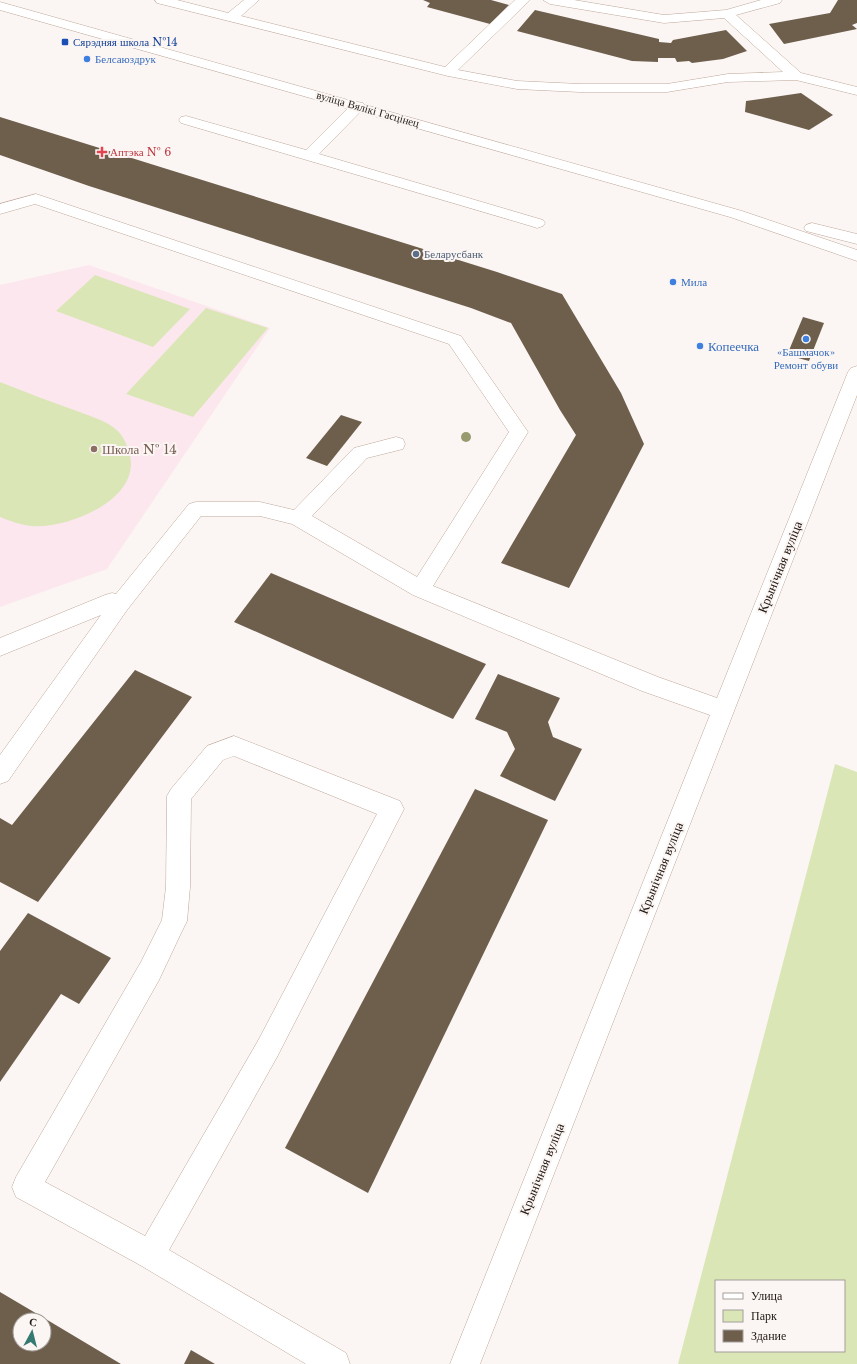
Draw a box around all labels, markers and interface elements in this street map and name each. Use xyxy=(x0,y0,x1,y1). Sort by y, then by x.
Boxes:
place label: Сярэдняя школа №14 xyxy=(73,35,178,49)
marker: Сярэдняя школа №14 xyxy=(60,37,70,47)
place label: Белсаюздрук xyxy=(95,52,156,66)
marker: Белсаюздрук xyxy=(82,54,92,64)
street label: вуліца Вялікі Гасцінец xyxy=(315,88,421,130)
place label: Аптэка № 6 xyxy=(110,145,171,159)
marker: Аптэка № 6 xyxy=(97,147,107,157)
place label: Беларусбанк xyxy=(424,247,484,261)
marker: Беларусбанк xyxy=(411,249,421,259)
place label: Мила xyxy=(681,275,707,289)
marker: Мила xyxy=(668,277,678,287)
marker: «Башмачок» Ремонт обуви xyxy=(801,334,811,344)
place label: Копеечка xyxy=(708,338,759,355)
marker: Копеечка xyxy=(695,341,705,351)
place label: «Башмачок» Ремонт обуви xyxy=(774,345,838,372)
place label: Школа № 14 xyxy=(102,441,177,458)
marker: Школа № 14 xyxy=(89,444,99,454)
street label: Крынічная вуліца xyxy=(754,518,806,616)
street label: Крынічная вуліца xyxy=(635,819,687,917)
street label: Крынічная вуліца xyxy=(516,1120,568,1218)
legend xyxy=(715,1280,845,1352)
text: Улица xyxy=(751,1288,783,1303)
text: Парк xyxy=(751,1308,777,1323)
north arrow xyxy=(12,1312,52,1352)
text: С xyxy=(28,1315,38,1330)
text: Здание xyxy=(751,1328,786,1343)

